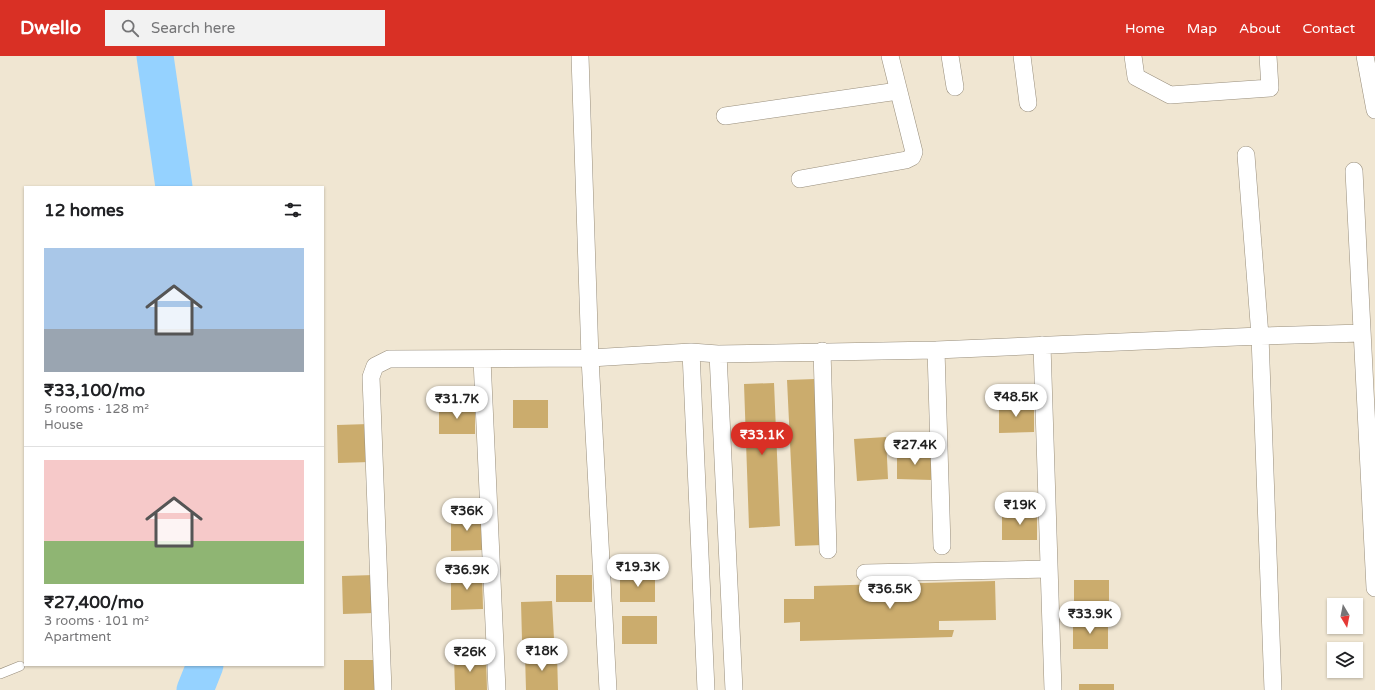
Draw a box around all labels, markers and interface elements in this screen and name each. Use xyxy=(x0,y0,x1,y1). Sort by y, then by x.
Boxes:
search box xyxy=(105,10,385,46)
text: Dwello xyxy=(20,17,81,39)
icon: search xyxy=(119,17,141,39)
text: Search here xyxy=(151,19,235,37)
text: Home xyxy=(1125,20,1165,37)
text: Map xyxy=(1187,20,1217,37)
text: About xyxy=(1239,20,1281,37)
text: Contact xyxy=(1303,20,1355,37)
icon: filters xyxy=(282,199,304,221)
text: 12 homes xyxy=(44,200,124,221)
icon: home xyxy=(138,274,210,346)
text: ₹33,100/mo xyxy=(44,380,145,401)
pin: ₹48.5K xyxy=(983,384,1049,418)
pin: ₹31.7K xyxy=(424,386,490,420)
text: ₹48.5K xyxy=(994,389,1038,405)
text: ₹31.7K xyxy=(435,391,479,407)
text: 5 rooms · 128 m² xyxy=(44,401,149,417)
text: House xyxy=(44,417,83,433)
pin: ₹33.1K xyxy=(729,422,795,456)
text: ₹33.1K xyxy=(740,427,784,443)
pin: ₹27.4K xyxy=(882,432,948,466)
text: ₹27.4K xyxy=(893,437,937,453)
icon: home xyxy=(138,486,210,558)
pin: ₹19K xyxy=(996,492,1044,526)
text: ₹19K xyxy=(1004,497,1036,513)
pin: ₹36K xyxy=(443,498,491,532)
text: ₹36K xyxy=(451,503,483,519)
pin: ₹19.3K xyxy=(605,554,671,588)
pin: ₹36.9K xyxy=(434,557,500,591)
text: ₹19.3K xyxy=(616,559,660,575)
text: ₹36.9K xyxy=(445,562,489,578)
pin: ₹36.5K xyxy=(857,576,923,610)
text: ₹36.5K xyxy=(868,581,912,597)
text: ₹27,400/mo xyxy=(44,592,144,613)
north arrow xyxy=(1327,598,1363,634)
map controls xyxy=(1327,598,1363,678)
pin: ₹33.9K xyxy=(1057,601,1123,635)
text: ₹33.9K xyxy=(1068,606,1112,622)
text: 3 rooms · 101 m² xyxy=(44,613,149,629)
text: Apartment xyxy=(44,629,111,645)
pin: ₹18K xyxy=(518,638,566,672)
pin: ₹26K xyxy=(446,639,494,673)
button: layers xyxy=(1327,642,1363,678)
text: ₹18K xyxy=(526,643,558,659)
text: ₹26K xyxy=(454,644,486,660)

